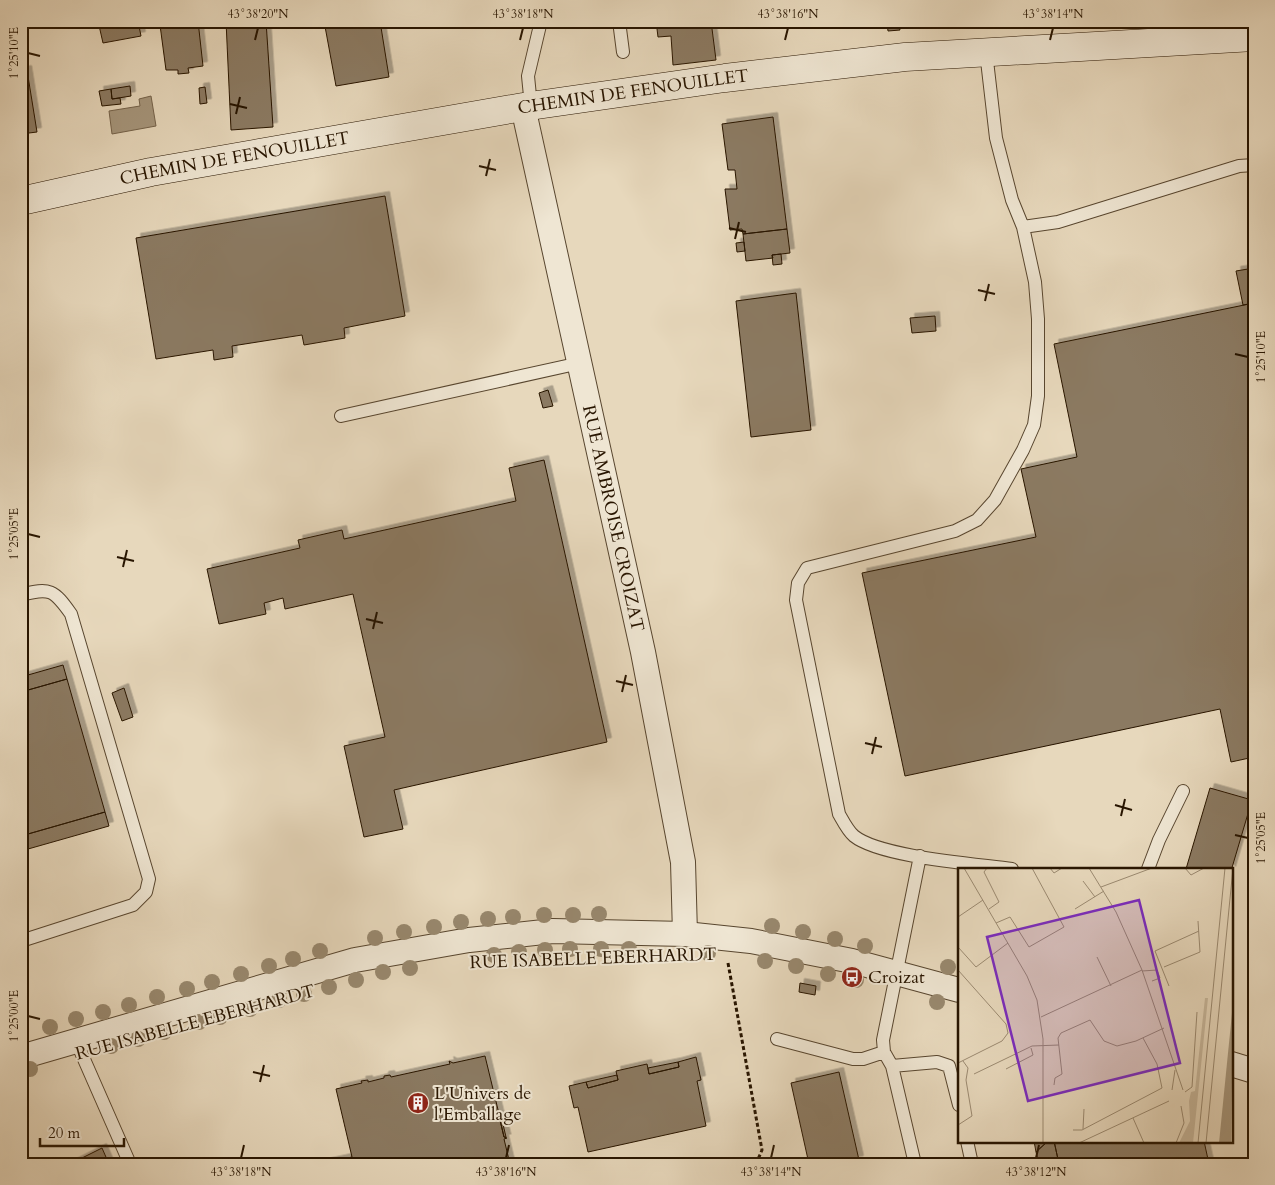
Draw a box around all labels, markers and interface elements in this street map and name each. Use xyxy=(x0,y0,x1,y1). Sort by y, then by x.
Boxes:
text: 43°38'20"N xyxy=(228,6,289,22)
text: 43°38'18"N xyxy=(493,6,554,22)
text: 43°38'16"N xyxy=(758,6,819,22)
text: 43°38'14"N xyxy=(1023,6,1084,22)
text: 1°25'10"E xyxy=(6,27,22,79)
street label: CHEMIN DE FENOUILLET xyxy=(516,63,750,121)
street label: CHEMIN DE FENOUILLET xyxy=(117,126,352,192)
text: 1°25'10"E xyxy=(1253,331,1269,383)
street label: RUE AMBROISE CROIZAT xyxy=(576,403,650,634)
text: 1°25'05"E xyxy=(6,508,22,560)
text: 1°25'05"E xyxy=(1253,812,1269,864)
inset map xyxy=(958,868,1232,1142)
street label: RUE ISABELLE EBERHARDT xyxy=(469,942,717,975)
bus stop icon: Croizat xyxy=(840,965,864,989)
place label: Croizat xyxy=(868,965,925,990)
street label: RUE ISABELLE EBERHARDT xyxy=(72,978,318,1067)
text: 1°25'00"E xyxy=(6,990,22,1042)
place label: L'Univers de l'Emballage xyxy=(434,1081,531,1127)
building icon: L'Univers de l'Emballage xyxy=(406,1091,430,1115)
scale bar xyxy=(40,1115,124,1147)
text: 20 m xyxy=(48,1123,80,1143)
text: 43°38'18"N xyxy=(211,1164,272,1180)
text: 43°38'16"N xyxy=(476,1164,537,1180)
text: 43°38'14"N xyxy=(741,1164,802,1180)
text: 43°38'12"N xyxy=(1006,1164,1067,1180)

